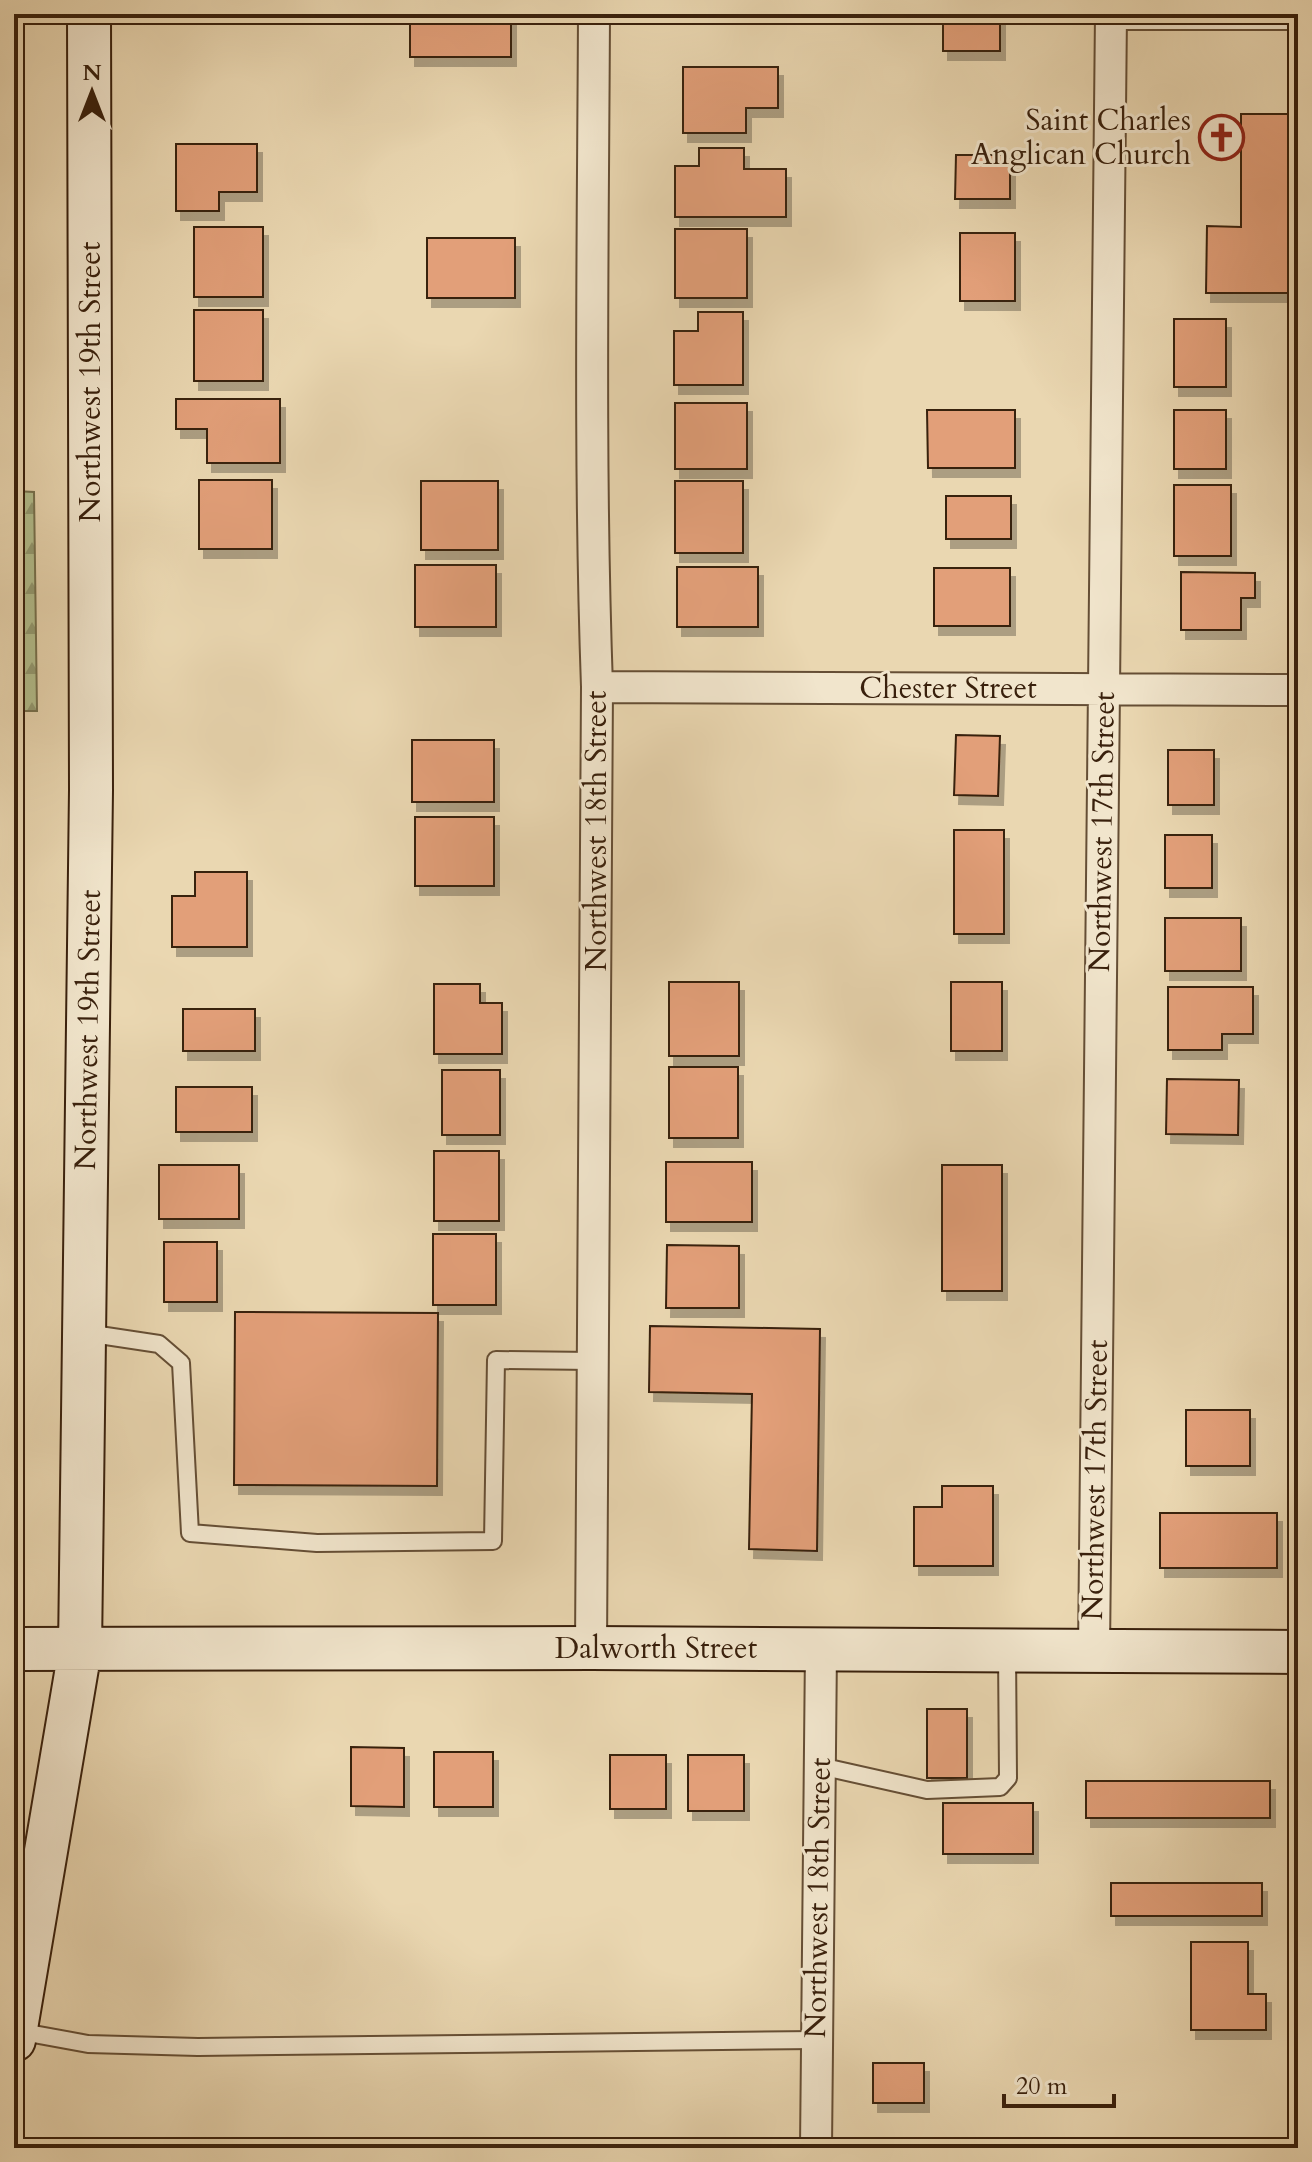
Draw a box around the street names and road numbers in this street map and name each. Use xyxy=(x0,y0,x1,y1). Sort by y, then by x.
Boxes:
street label: Northwest 19th Street xyxy=(70,241,111,522)
street label: Chester Street xyxy=(859,668,1037,709)
street label: Northwest 18th Street xyxy=(576,690,617,971)
street label: Northwest 17th Street xyxy=(1079,691,1125,973)
street label: Northwest 19th Street xyxy=(65,889,111,1171)
street label: Northwest 17th Street xyxy=(1072,1339,1118,1621)
street label: Dalworth Street xyxy=(555,1628,758,1669)
street label: Northwest 18th Street xyxy=(795,1757,841,2039)

